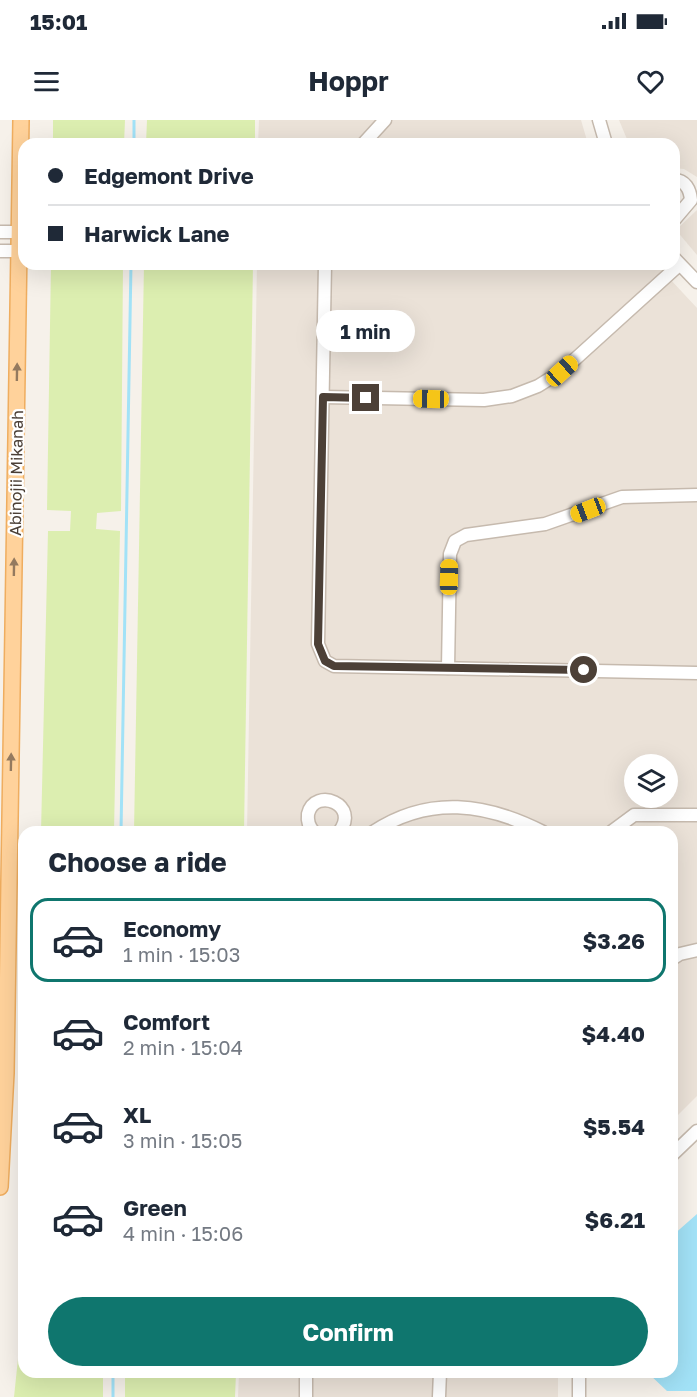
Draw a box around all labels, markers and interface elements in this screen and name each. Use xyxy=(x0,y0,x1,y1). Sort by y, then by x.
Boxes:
text: 15:01 xyxy=(30,8,87,35)
icon: menu xyxy=(30,65,63,98)
text: Hoppr xyxy=(308,65,389,97)
icon: heart xyxy=(634,65,667,98)
text: Edgemont Drive xyxy=(84,162,254,189)
text: Harwick Lane xyxy=(84,220,230,247)
callout: 1 min xyxy=(316,311,416,353)
text: 1 min xyxy=(340,319,391,343)
car xyxy=(543,352,581,390)
one-way arrow xyxy=(12,362,22,381)
route end xyxy=(352,384,379,411)
car xyxy=(413,390,449,408)
street label: Abinojii Mikanah xyxy=(5,410,27,536)
car xyxy=(568,495,608,525)
one-way arrow xyxy=(9,557,19,576)
car xyxy=(440,559,458,595)
route start xyxy=(570,656,597,683)
one-way arrow xyxy=(6,752,16,771)
map controls xyxy=(624,754,678,808)
button: layers xyxy=(624,754,678,808)
text: Choose a ride xyxy=(48,846,227,878)
icon: car xyxy=(51,913,105,967)
text: Economy xyxy=(123,915,221,942)
text: $3.26 xyxy=(582,927,645,954)
text: 1 min · 15:03 xyxy=(123,942,240,966)
icon: car xyxy=(51,1006,105,1060)
text: Comfort xyxy=(123,1008,210,1035)
text: $4.40 xyxy=(581,1020,645,1047)
text: 2 min · 15:04 xyxy=(123,1035,243,1059)
icon: car xyxy=(51,1099,105,1153)
text: XL xyxy=(123,1101,151,1128)
text: $5.54 xyxy=(583,1113,645,1140)
text: 3 min · 15:05 xyxy=(123,1128,242,1152)
icon: car xyxy=(51,1192,105,1246)
text: Green xyxy=(123,1194,187,1221)
text: $6.21 xyxy=(584,1206,645,1233)
text: 4 min · 15:06 xyxy=(123,1221,243,1245)
button: Confirm xyxy=(48,1297,648,1366)

